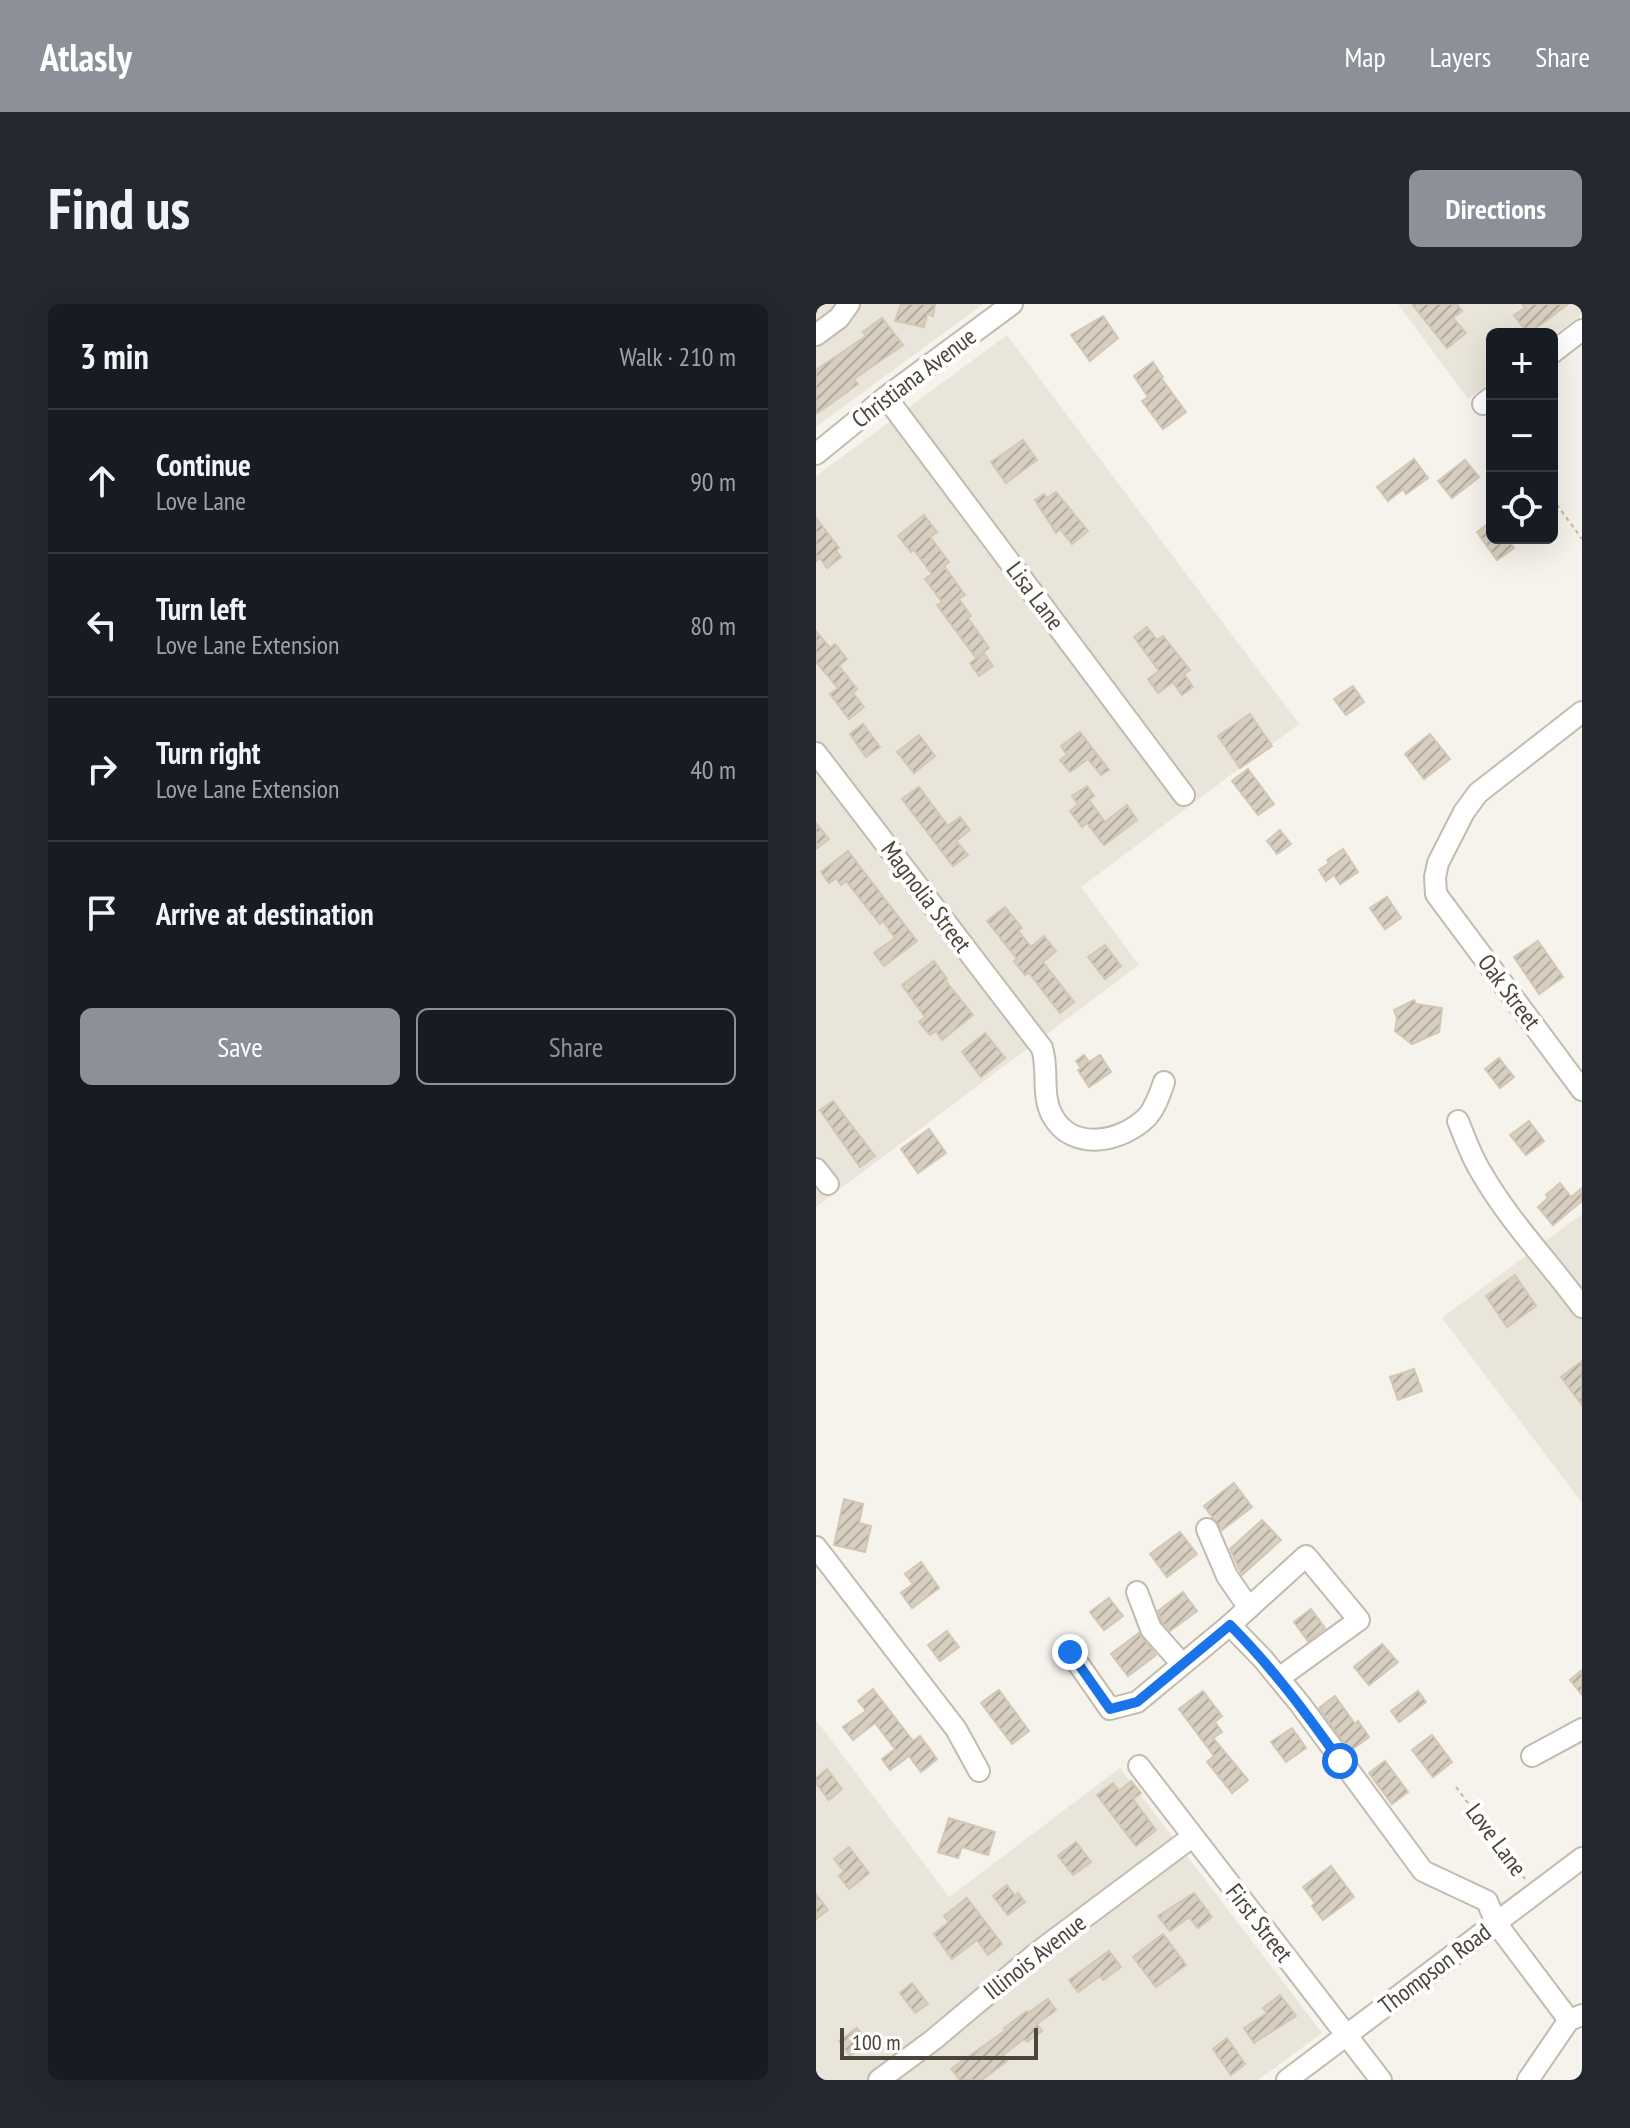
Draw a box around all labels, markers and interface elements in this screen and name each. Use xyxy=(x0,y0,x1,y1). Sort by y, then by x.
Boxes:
text: Atlasly xyxy=(40,32,132,81)
text: Map xyxy=(1344,38,1386,75)
text: Layers xyxy=(1430,38,1491,75)
text: Share xyxy=(1535,38,1590,75)
button: Directions xyxy=(1409,170,1582,247)
text: Find us xyxy=(48,172,190,244)
street label: Christiana Avenue xyxy=(845,321,982,435)
map controls xyxy=(1486,328,1558,544)
button: + xyxy=(1486,328,1558,400)
text: 3 min xyxy=(80,334,149,378)
text: Walk · 210 m xyxy=(619,340,736,373)
button: − xyxy=(1486,400,1558,472)
text: Continue xyxy=(156,445,251,484)
icon: ahead xyxy=(80,459,124,503)
text: 90 m xyxy=(690,465,736,498)
button: locate xyxy=(1486,472,1558,544)
text: Love Lane xyxy=(156,484,246,517)
street label: Lisa Lane xyxy=(1000,555,1071,636)
text: Turn left xyxy=(156,589,246,628)
icon: left xyxy=(80,603,124,647)
text: 80 m xyxy=(690,609,736,642)
text: Love Lane Extension xyxy=(156,628,339,661)
text: Turn right xyxy=(156,733,260,772)
icon: right xyxy=(80,747,124,791)
text: 40 m xyxy=(690,753,736,786)
text: Love Lane Extension xyxy=(156,772,339,805)
street label: Magnolia Street xyxy=(875,835,979,959)
icon: arrive xyxy=(80,891,124,935)
text: Arrive at destination xyxy=(156,894,374,933)
street label: Oak Street xyxy=(1471,948,1548,1036)
button: Save xyxy=(80,1008,400,1085)
button: Share xyxy=(416,1008,736,1085)
route end xyxy=(1052,1634,1088,1670)
route start xyxy=(1322,1743,1358,1779)
street label: Love Lane xyxy=(1459,1797,1534,1882)
street label: First Street xyxy=(1219,1877,1300,1968)
street label: Illinois Avenue xyxy=(977,1907,1092,2006)
street label: Thompson Road xyxy=(1372,1916,1497,2021)
scale bar xyxy=(840,2024,1038,2060)
text: 100 m xyxy=(852,2028,901,2056)

